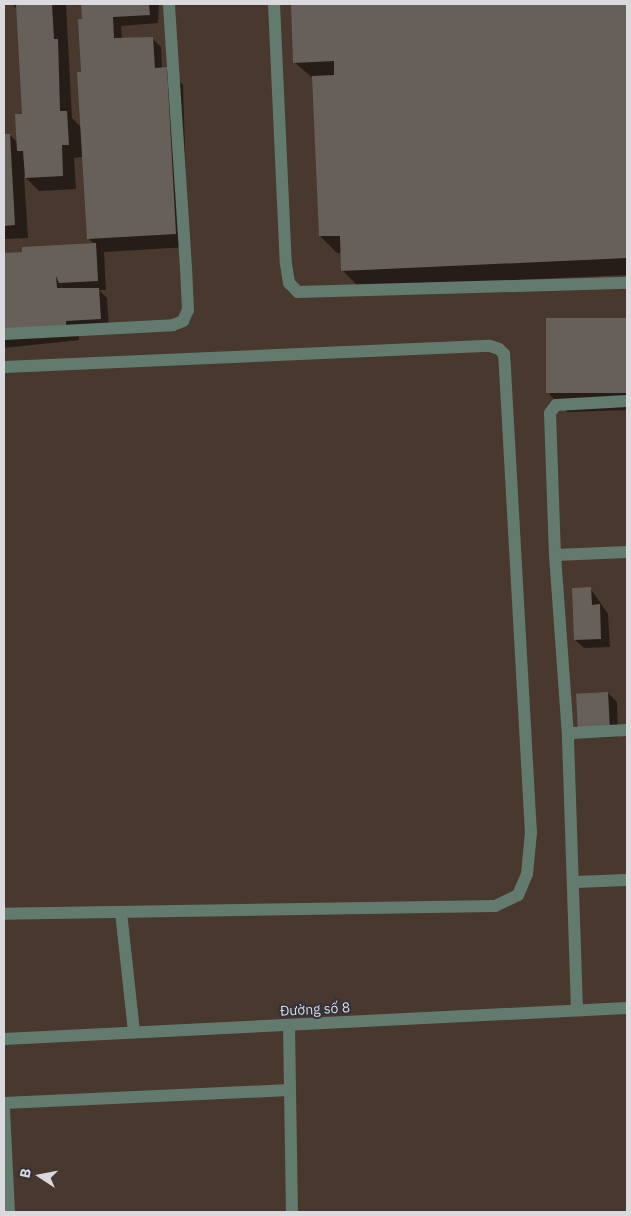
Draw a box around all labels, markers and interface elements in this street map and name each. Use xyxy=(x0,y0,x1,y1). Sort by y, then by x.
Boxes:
street label: Đường số 8 xyxy=(279,999,351,1019)
north arrow xyxy=(15,1151,65,1201)
text: B xyxy=(16,1167,35,1179)

